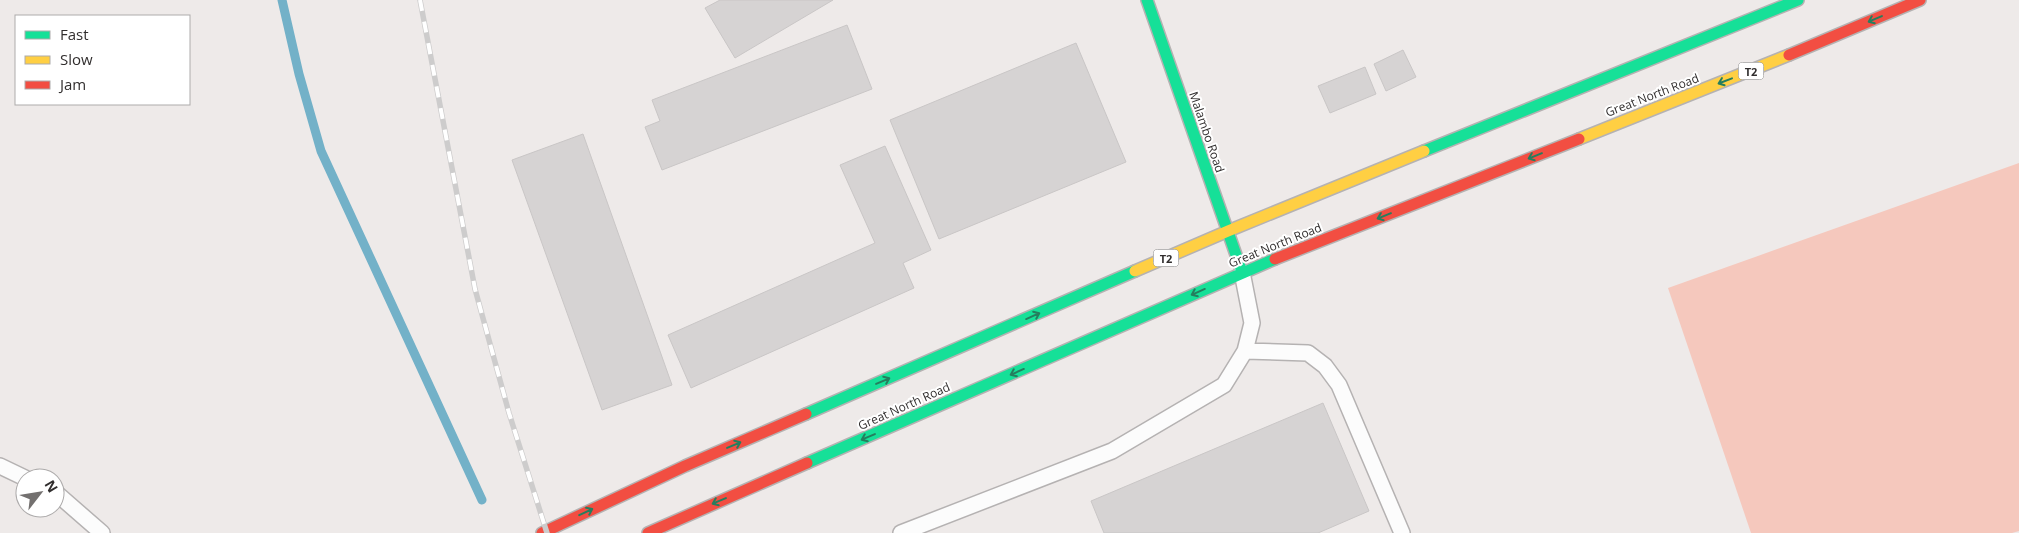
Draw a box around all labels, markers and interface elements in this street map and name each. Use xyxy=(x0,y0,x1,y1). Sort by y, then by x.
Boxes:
legend xyxy=(15,15,190,105)
one-way arrow xyxy=(1868,15,1883,24)
text: Fast xyxy=(60,24,89,44)
text: Slow xyxy=(60,49,93,69)
road number: T2 xyxy=(1738,62,1764,80)
street label: Great North Road xyxy=(1603,69,1701,121)
text: Jam xyxy=(58,74,86,94)
one-way arrow xyxy=(1718,77,1733,87)
street label: Malambo Road xyxy=(1185,89,1229,175)
one-way arrow xyxy=(1528,152,1543,161)
one-way arrow xyxy=(1377,212,1392,221)
street label: Great North Road xyxy=(1226,219,1324,271)
road number: T2 xyxy=(1154,250,1178,266)
one-way arrow xyxy=(1191,287,1206,297)
one-way arrow xyxy=(1025,311,1040,320)
one-way arrow xyxy=(1010,367,1025,377)
one-way arrow xyxy=(876,376,891,385)
street label: Great North Road xyxy=(855,378,953,434)
one-way arrow xyxy=(861,432,876,442)
one-way arrow xyxy=(726,440,741,450)
north arrow xyxy=(15,468,65,518)
text: N xyxy=(40,476,63,496)
one-way arrow xyxy=(712,497,727,507)
one-way arrow xyxy=(578,507,593,516)

